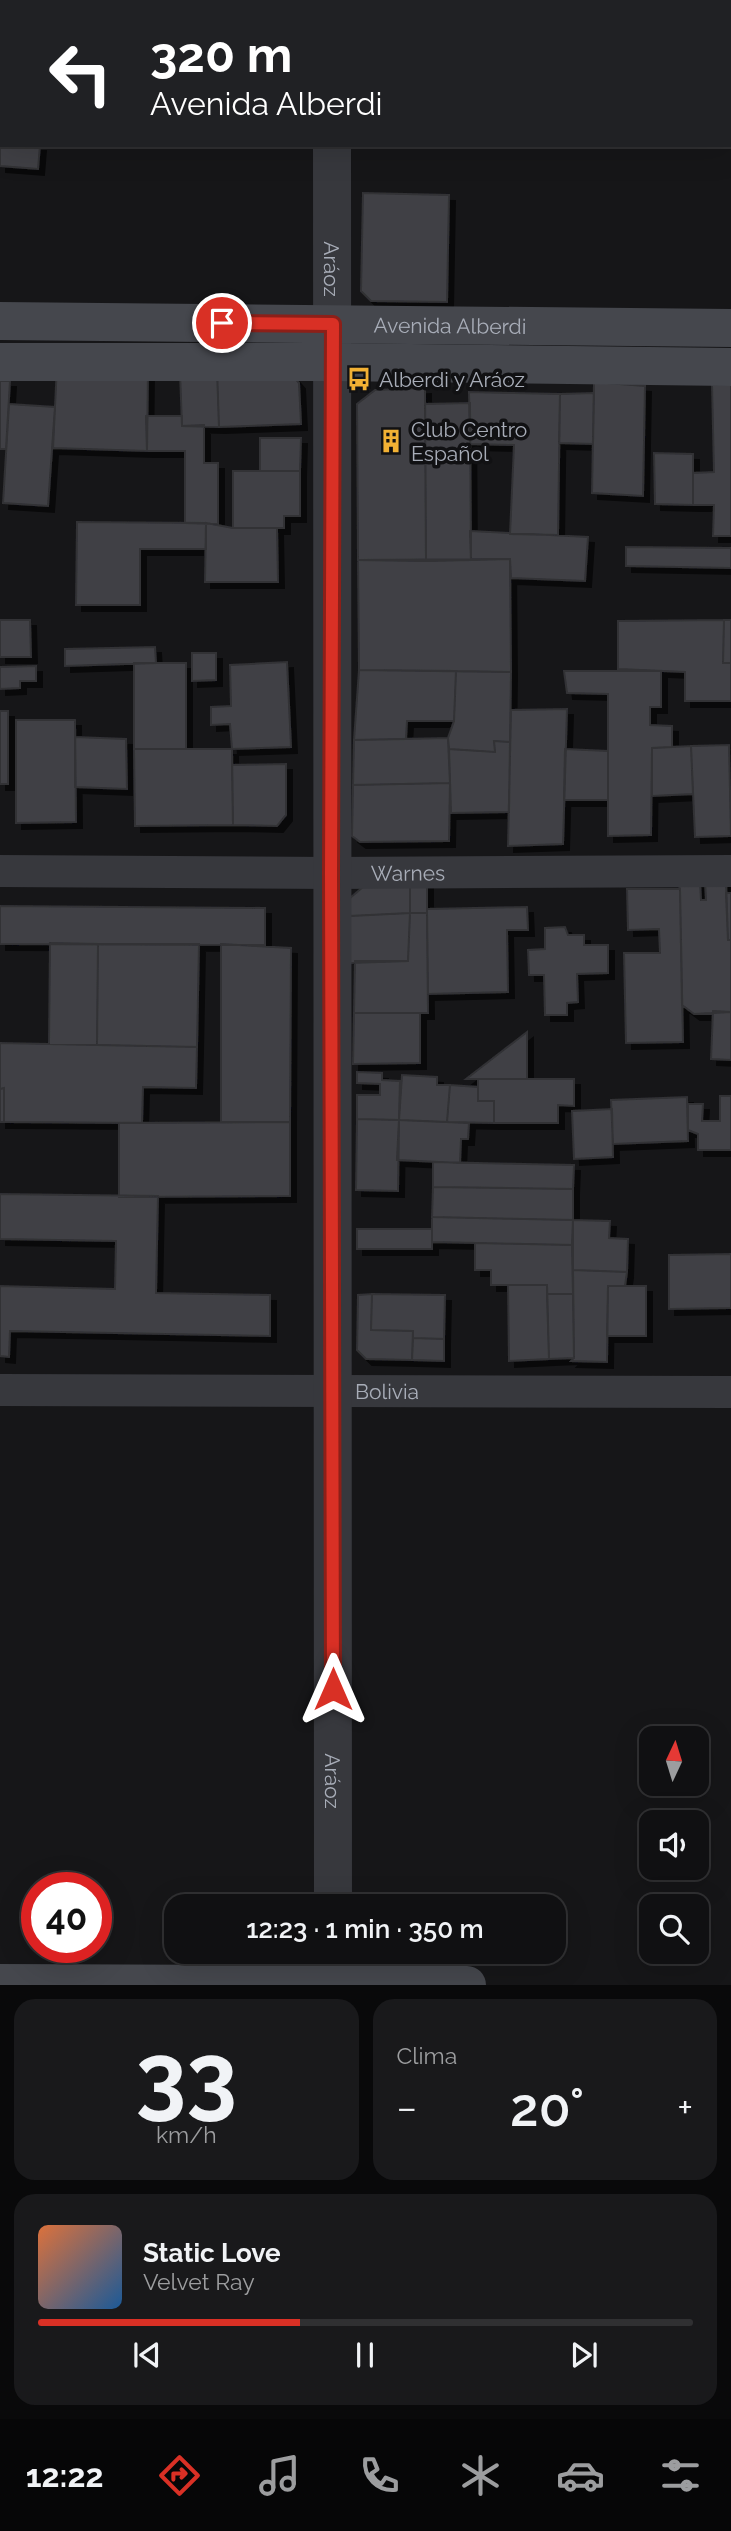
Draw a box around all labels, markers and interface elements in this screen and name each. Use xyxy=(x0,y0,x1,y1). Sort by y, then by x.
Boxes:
text: 320 m xyxy=(150,26,292,83)
icon: left xyxy=(35,28,126,119)
text: Avenida Alberdi xyxy=(150,85,383,122)
street label: Aráoz xyxy=(320,241,345,297)
pin xyxy=(192,293,252,353)
icon: arrive xyxy=(203,304,241,342)
street label: Avenida Alberdi xyxy=(374,312,526,339)
bus stop icon: Alberdi y Aráoz xyxy=(345,365,373,393)
place label: Alberdi y Aráoz xyxy=(379,367,525,392)
place label: Club Centro Español xyxy=(411,417,527,466)
building icon: Club Centro Español xyxy=(377,427,405,455)
street label: Warnes xyxy=(371,860,445,885)
street label: Bolivia xyxy=(355,1378,419,1404)
position arrow xyxy=(296,1652,370,1726)
north arrow xyxy=(639,1726,709,1796)
map controls xyxy=(639,1726,709,1964)
street label: Aráoz xyxy=(320,1753,345,1809)
button: sound xyxy=(639,1810,709,1880)
speed limit sign: 40 xyxy=(21,1872,112,1963)
button: search xyxy=(639,1894,709,1964)
text: 12:23 · 1 min · 350 m xyxy=(246,1914,484,1944)
text: 33 xyxy=(135,2022,237,2129)
text: Clima xyxy=(397,2042,457,2069)
text: 20° xyxy=(510,2077,584,2138)
text: − xyxy=(397,2085,417,2130)
text: + xyxy=(677,2085,693,2130)
text: km/h xyxy=(156,2121,217,2148)
text: Static Love xyxy=(143,2238,281,2268)
text: Velvet Ray xyxy=(143,2268,255,2295)
icon: previous xyxy=(128,2336,166,2374)
icon: pause xyxy=(346,2336,384,2374)
icon: next xyxy=(565,2336,603,2374)
icon: directions xyxy=(155,2451,204,2500)
icon: music xyxy=(255,2451,304,2500)
icon: phone xyxy=(355,2451,404,2500)
icon: climate xyxy=(456,2451,505,2500)
icon: car xyxy=(556,2451,605,2500)
icon: filters xyxy=(656,2451,705,2500)
text: 12:22 xyxy=(26,2457,104,2494)

